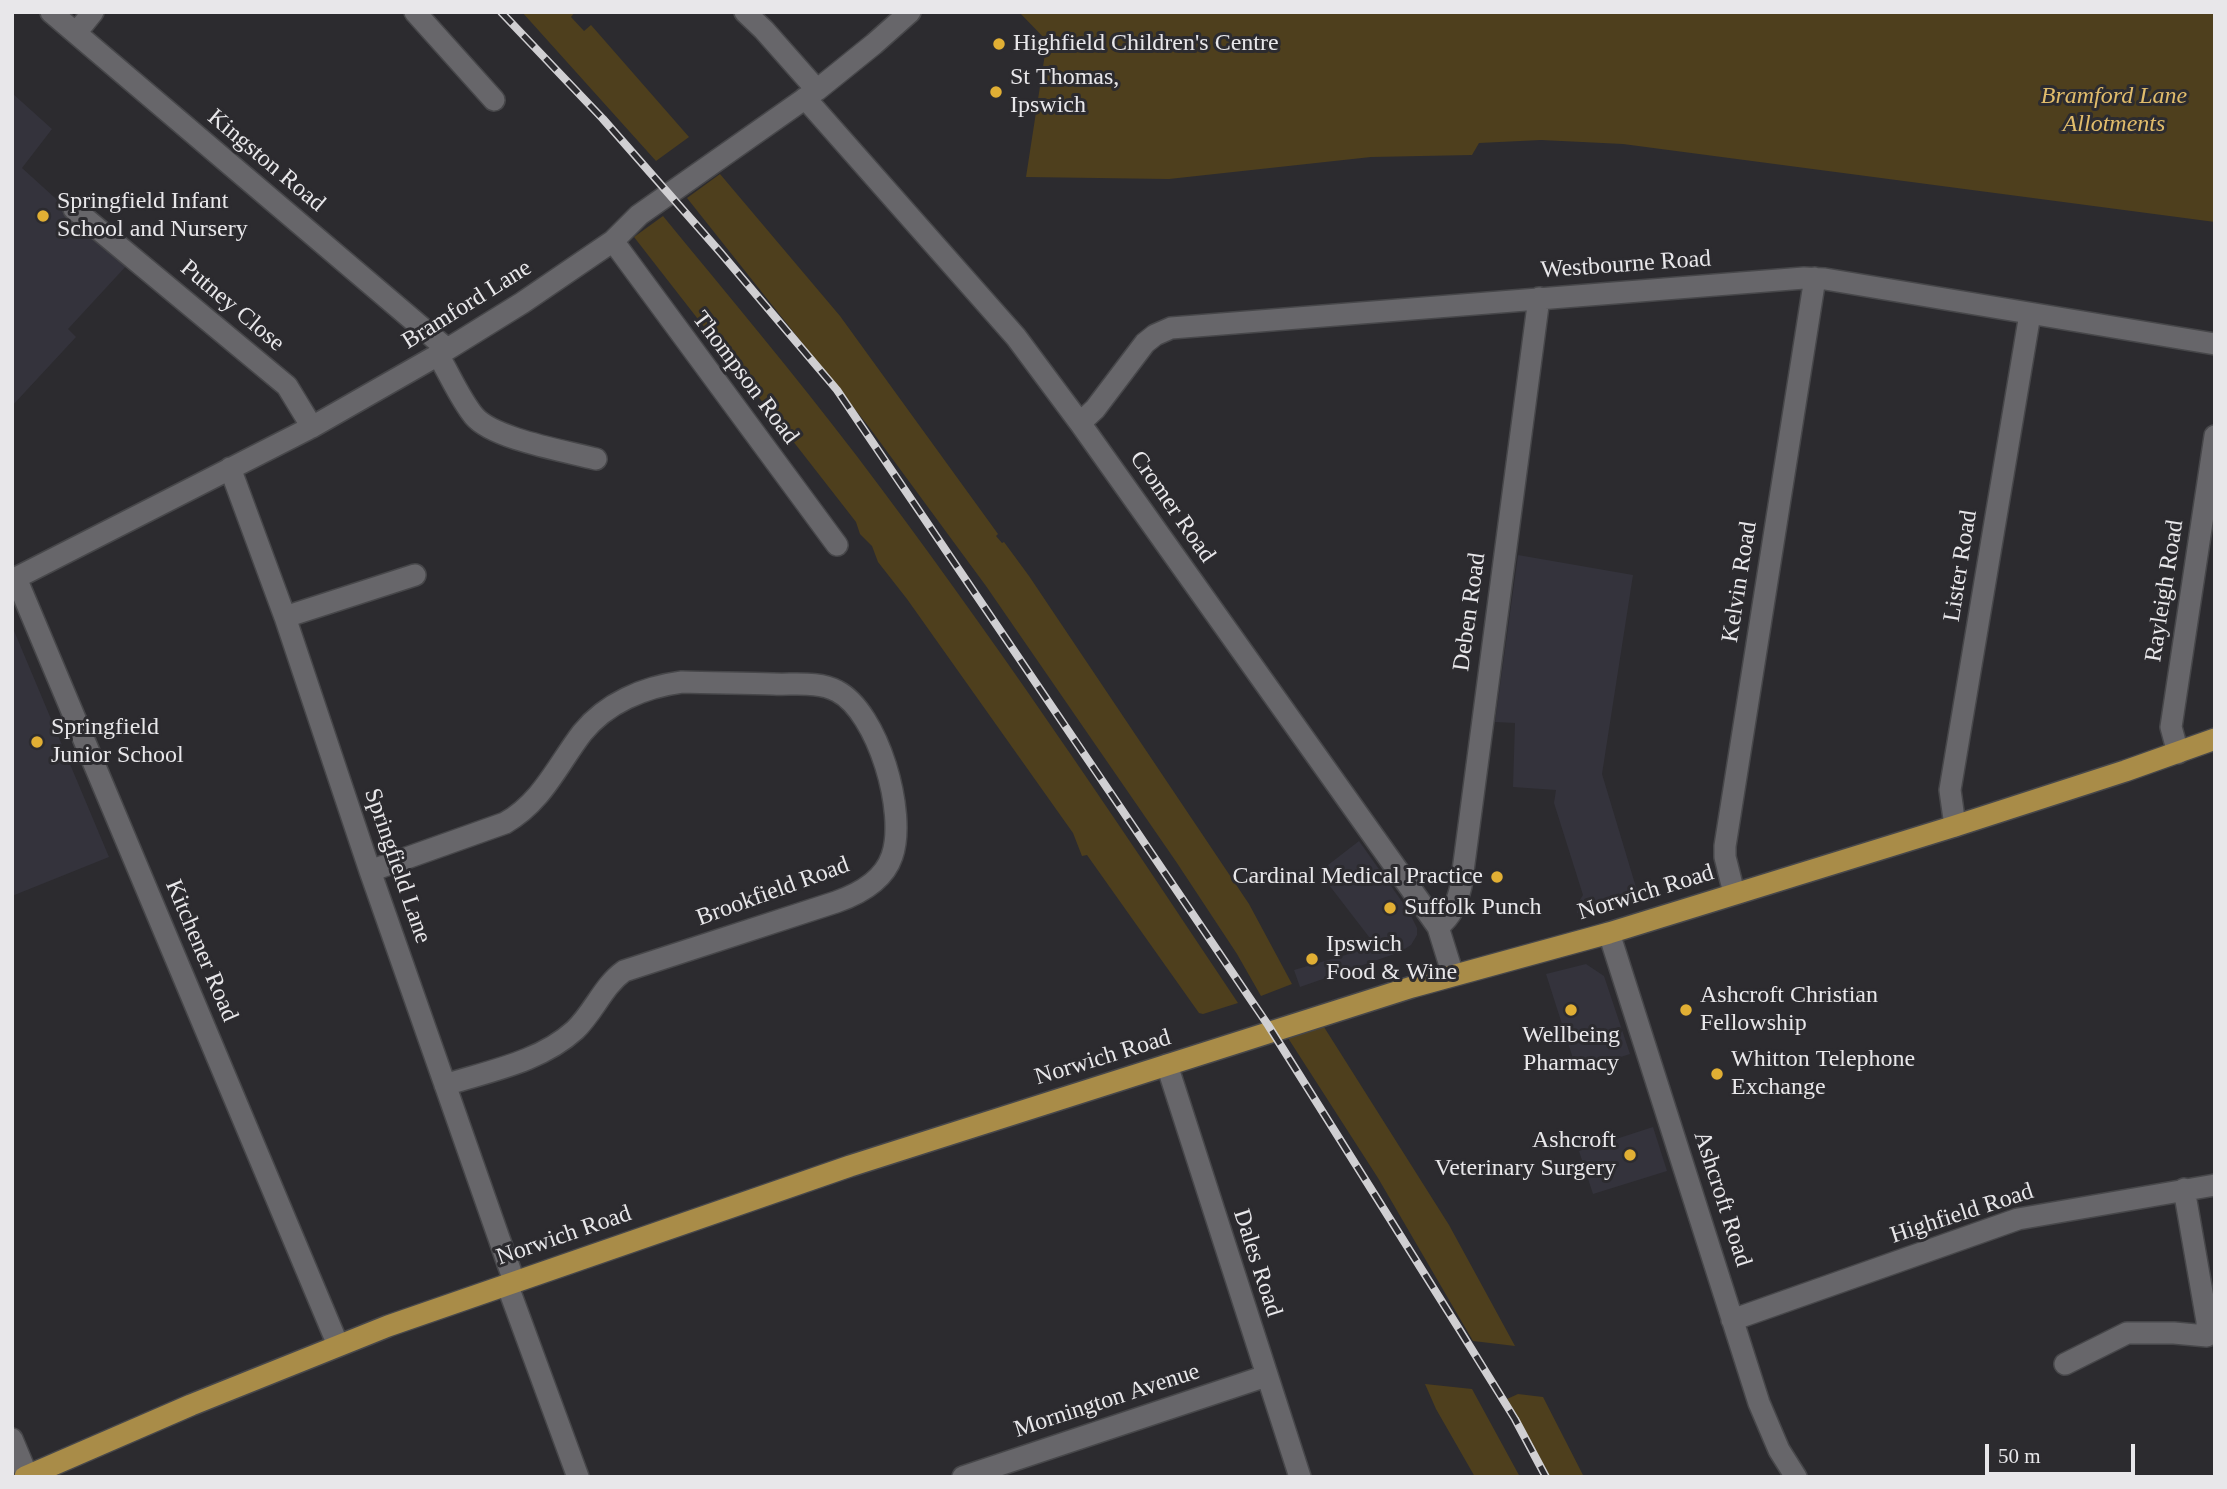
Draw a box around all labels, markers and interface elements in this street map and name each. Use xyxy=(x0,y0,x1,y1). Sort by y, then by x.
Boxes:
place label: Highfield Children's Centre xyxy=(1013,30,1279,58)
marker: Highfield Children's Centre xyxy=(991,36,1007,52)
place label: St Thomas, Ipswich xyxy=(1010,64,1119,120)
park label: Bramford Lane Allotments xyxy=(2041,83,2187,139)
marker: St Thomas, Ipswich xyxy=(988,84,1004,100)
street label: Kingston Road xyxy=(201,103,331,219)
place label: Springfield Infant School and Nursery xyxy=(57,188,248,244)
marker: Springfield Infant School and Nursery xyxy=(35,208,51,224)
street label: Westbourne Road xyxy=(1540,245,1712,285)
street label: Putney Close xyxy=(174,254,290,358)
street label: Bramford Lane xyxy=(397,254,537,356)
street label: Thompson Road xyxy=(686,306,804,450)
street label: Cromer Road xyxy=(1123,446,1221,568)
street label: Lister Road xyxy=(1938,508,1984,624)
street label: Rayleigh Road xyxy=(2140,518,2190,664)
street label: Kelvin Road xyxy=(1716,520,1764,644)
street label: Deben Road xyxy=(1447,551,1493,673)
place label: Springfield Junior School xyxy=(51,714,184,770)
marker: Springfield Junior School xyxy=(29,734,45,750)
street label: Springfield Lane xyxy=(357,785,437,947)
street label: Brookfield Road xyxy=(693,851,853,933)
street label: Norwich Road xyxy=(1575,859,1717,927)
place label: Cardinal Medical Practice xyxy=(1232,863,1483,891)
marker: Cardinal Medical Practice xyxy=(1489,869,1505,885)
street label: Kitchener Road xyxy=(158,876,244,1026)
place label: Suffolk Punch xyxy=(1404,894,1542,922)
marker: Suffolk Punch xyxy=(1382,900,1398,916)
place label: Ipswich Food & Wine xyxy=(1326,931,1457,987)
marker: Ipswich Food & Wine xyxy=(1304,951,1320,967)
place label: Ashcroft Christian Fellowship xyxy=(1700,982,1878,1038)
marker: Wellbeing Pharmacy xyxy=(1563,1002,1579,1018)
marker: Ashcroft Christian Fellowship xyxy=(1678,1002,1694,1018)
place label: Wellbeing Pharmacy xyxy=(1522,1022,1620,1078)
street label: Norwich Road xyxy=(1032,1024,1174,1092)
place label: Whitton Telephone Exchange xyxy=(1731,1046,1915,1102)
marker: Whitton Telephone Exchange xyxy=(1709,1066,1725,1082)
place label: Ashcroft Veterinary Surgery xyxy=(1434,1127,1616,1183)
street label: Ashcroft Road xyxy=(1687,1128,1757,1270)
marker: Ashcroft Veterinary Surgery xyxy=(1622,1147,1638,1163)
street label: Highfield Road xyxy=(1887,1177,2037,1251)
street label: Norwich Road xyxy=(493,1199,635,1273)
street label: Dales Road xyxy=(1226,1206,1288,1320)
street label: Mornington Avenue xyxy=(1011,1357,1203,1445)
scale bar xyxy=(1989,1430,2140,1474)
text: 50 m xyxy=(1998,1444,2041,1468)

